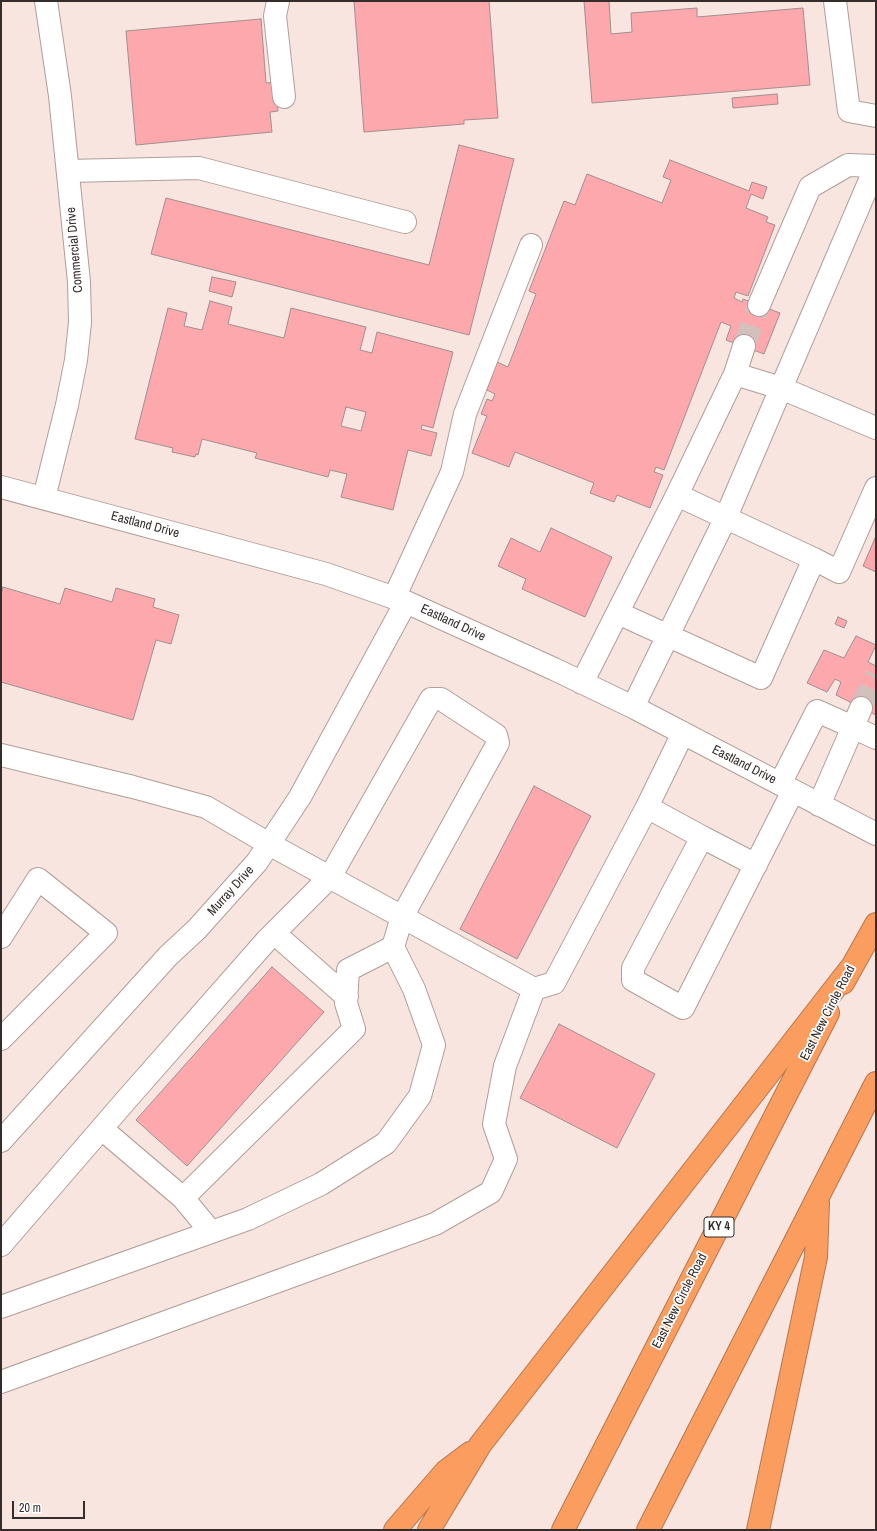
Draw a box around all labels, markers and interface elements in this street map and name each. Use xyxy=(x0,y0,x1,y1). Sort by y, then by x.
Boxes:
street label: Commercial Drive xyxy=(63,207,87,293)
street label: Eastland Drive xyxy=(109,508,181,542)
street label: Eastland Drive xyxy=(418,601,488,645)
street label: Eastland Drive xyxy=(709,742,779,788)
street label: Murray Drive xyxy=(205,863,257,919)
street label: East New Circle Road xyxy=(797,963,859,1063)
road number: KY 4 xyxy=(704,1217,734,1237)
street label: East New Circle Road xyxy=(649,1251,711,1351)
scale bar xyxy=(14,1493,87,1519)
text: 20 m xyxy=(19,1500,41,1516)

